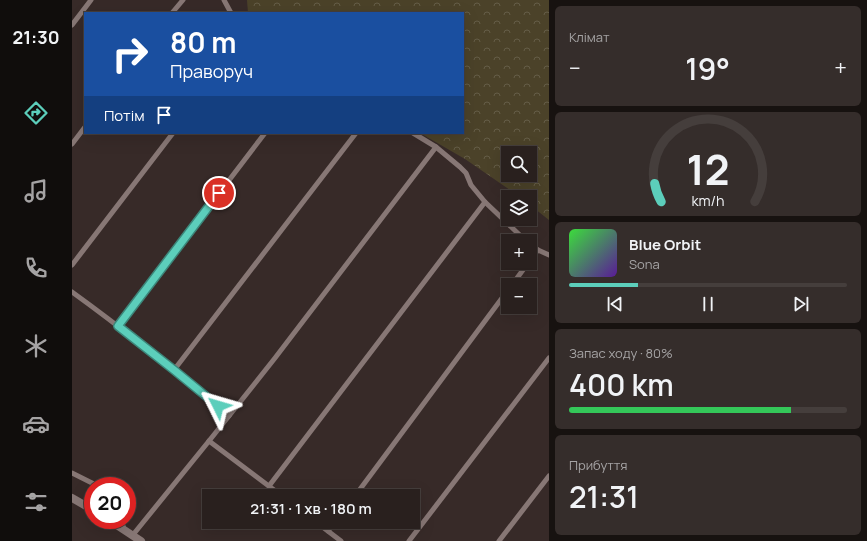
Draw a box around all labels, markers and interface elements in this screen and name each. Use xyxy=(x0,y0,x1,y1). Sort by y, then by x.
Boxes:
text: 80 m xyxy=(170,23,236,61)
text: 21:30 xyxy=(12,25,60,49)
icon: right xyxy=(104,28,156,80)
text: Клімат xyxy=(569,28,610,46)
text: 19° xyxy=(685,48,730,89)
text: − xyxy=(569,53,581,83)
text: + xyxy=(834,53,847,83)
text: Праворуч xyxy=(170,59,253,83)
icon: directions xyxy=(22,99,50,127)
icon: arrive xyxy=(153,104,175,126)
text: Потім xyxy=(104,105,145,126)
text: 12 xyxy=(687,141,730,197)
map controls xyxy=(501,146,537,314)
button: search xyxy=(501,146,537,182)
pin xyxy=(202,176,236,210)
icon: music xyxy=(22,177,50,205)
icon: arrive xyxy=(208,182,230,204)
button: layers xyxy=(501,190,537,226)
text: km/h xyxy=(691,191,725,210)
button: + xyxy=(501,234,537,270)
text: Blue Orbit xyxy=(629,234,701,255)
icon: phone xyxy=(22,254,50,282)
text: Sona xyxy=(629,255,660,273)
button: − xyxy=(501,278,537,314)
icon: previous xyxy=(604,293,626,315)
icon: pause xyxy=(697,293,719,315)
icon: next xyxy=(790,293,812,315)
icon: climate xyxy=(22,332,50,360)
text: Запас ходу · 80% xyxy=(569,344,673,362)
text: 400 km xyxy=(569,364,674,405)
position arrow xyxy=(197,385,239,427)
icon: car xyxy=(22,410,50,438)
text: Прибуття xyxy=(569,456,627,474)
text: 21:31 xyxy=(569,476,639,517)
speed limit sign: 20 xyxy=(84,477,136,529)
icon: filters xyxy=(22,488,50,516)
text: 21:31 · 1 хв · 180 m xyxy=(250,498,372,519)

